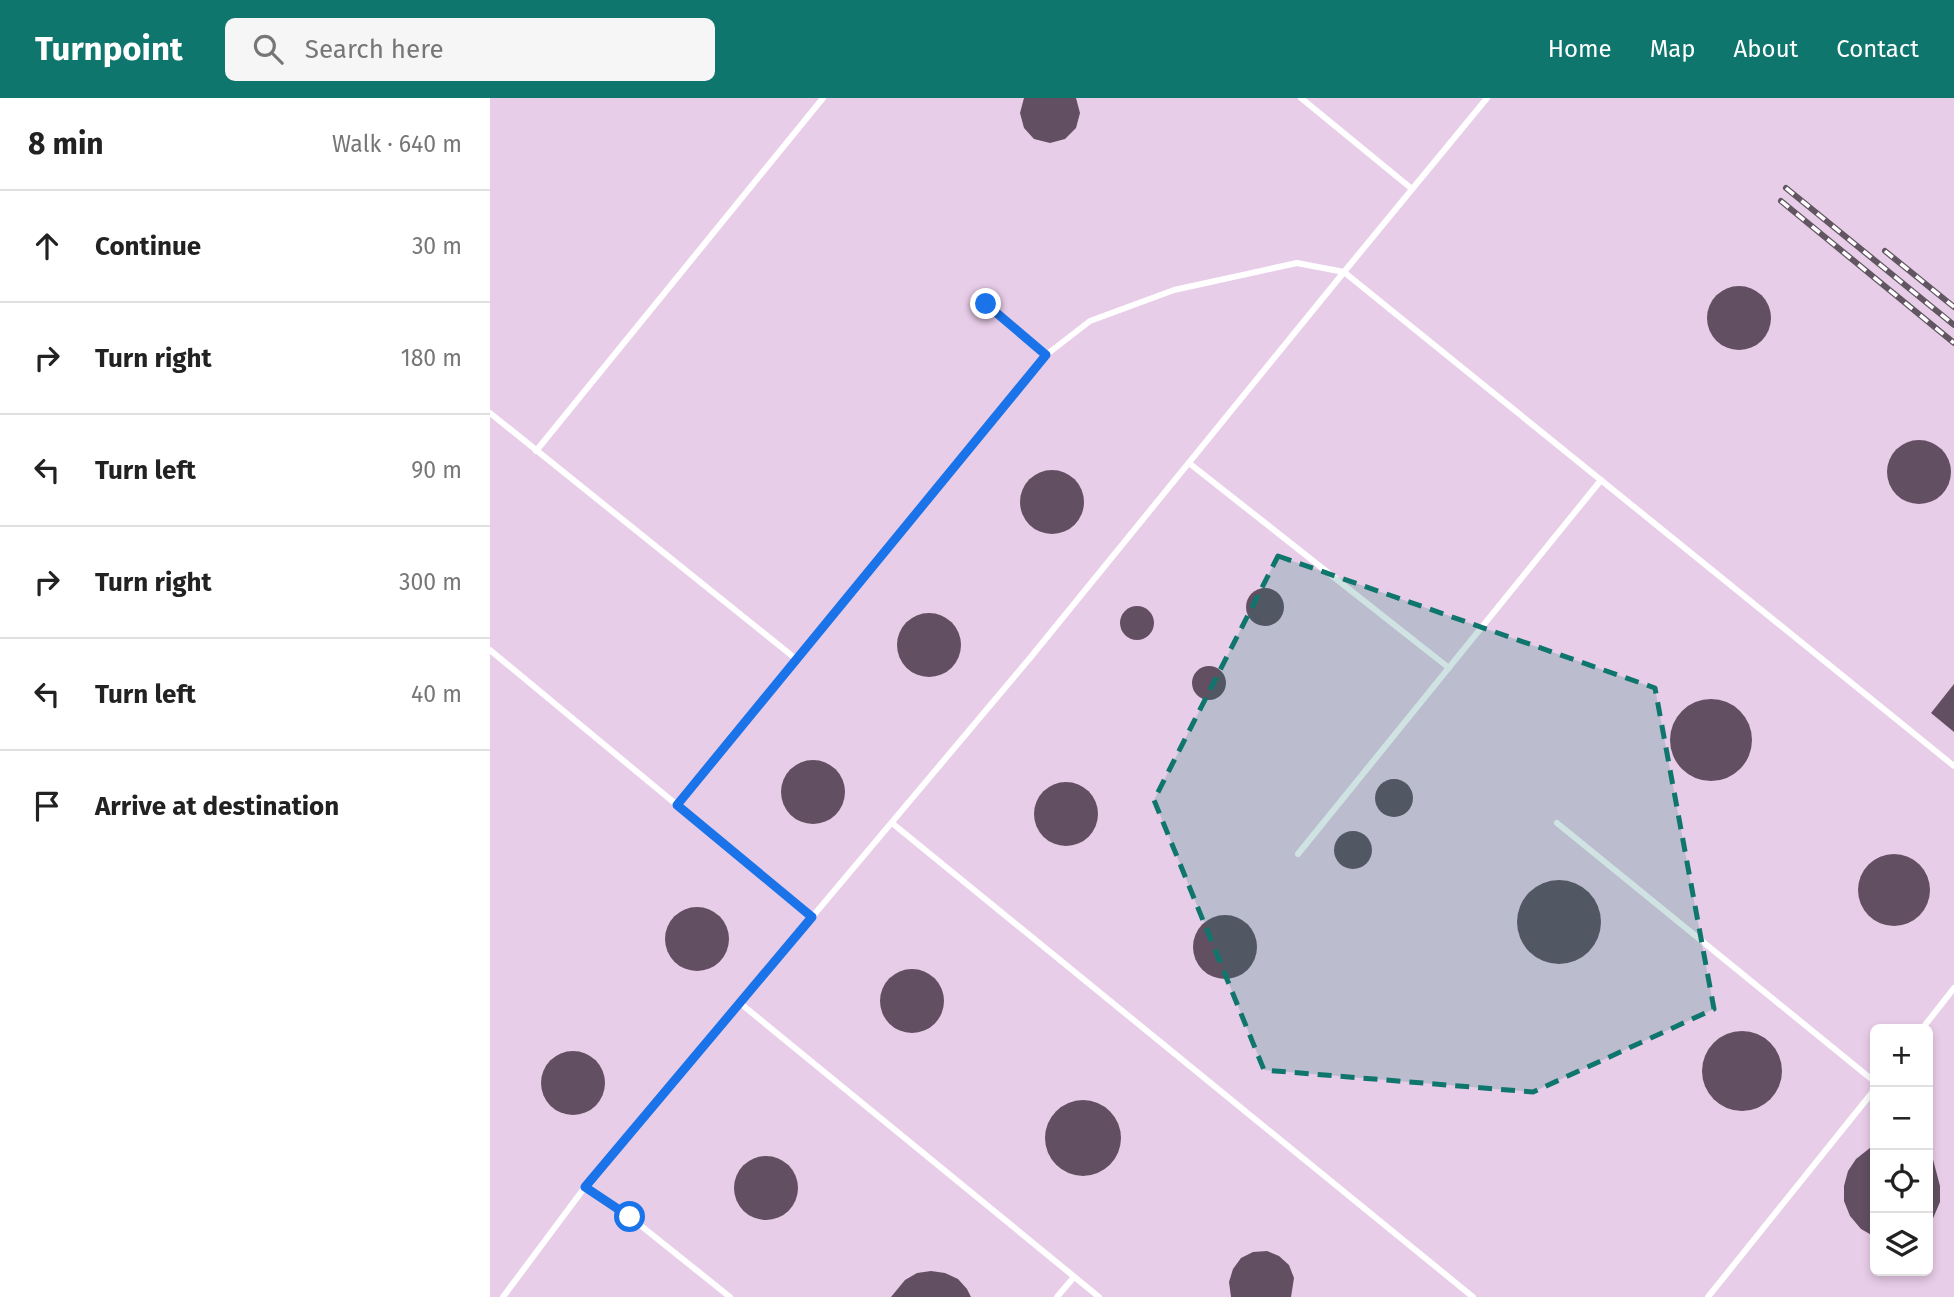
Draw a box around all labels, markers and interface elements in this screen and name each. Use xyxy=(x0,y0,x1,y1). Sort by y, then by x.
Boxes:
search box xyxy=(225,18,715,81)
text: Turnpoint xyxy=(35,29,183,69)
icon: search xyxy=(249,30,287,68)
text: Search here xyxy=(305,34,444,65)
text: Home xyxy=(1548,35,1612,63)
text: Map xyxy=(1650,35,1696,63)
text: About xyxy=(1734,35,1798,63)
text: Contact xyxy=(1836,35,1919,63)
text: 8 min xyxy=(28,126,104,162)
text: Walk · 640 m xyxy=(332,130,462,158)
icon: ahead xyxy=(28,227,66,265)
text: Continue xyxy=(95,231,201,262)
text: 30 m xyxy=(412,232,462,260)
route end xyxy=(970,288,1001,319)
icon: right xyxy=(28,339,66,377)
text: Turn right xyxy=(95,343,212,374)
text: 180 m xyxy=(401,344,462,372)
icon: left xyxy=(28,451,66,489)
text: Turn left xyxy=(95,455,196,486)
text: 90 m xyxy=(411,456,462,484)
icon: right xyxy=(28,563,66,601)
text: Turn right xyxy=(95,567,212,598)
text: 300 m xyxy=(399,568,462,596)
icon: left xyxy=(28,675,66,713)
text: Turn left xyxy=(95,679,196,710)
text: 40 m xyxy=(411,680,462,708)
icon: arrive xyxy=(28,787,66,825)
text: Arrive at destination xyxy=(95,791,339,822)
map controls xyxy=(1870,1024,1933,1276)
button: + xyxy=(1870,1024,1933,1087)
button: − xyxy=(1870,1087,1933,1150)
button: locate xyxy=(1870,1150,1933,1213)
route start xyxy=(614,1201,645,1232)
button: layers xyxy=(1870,1213,1933,1276)

